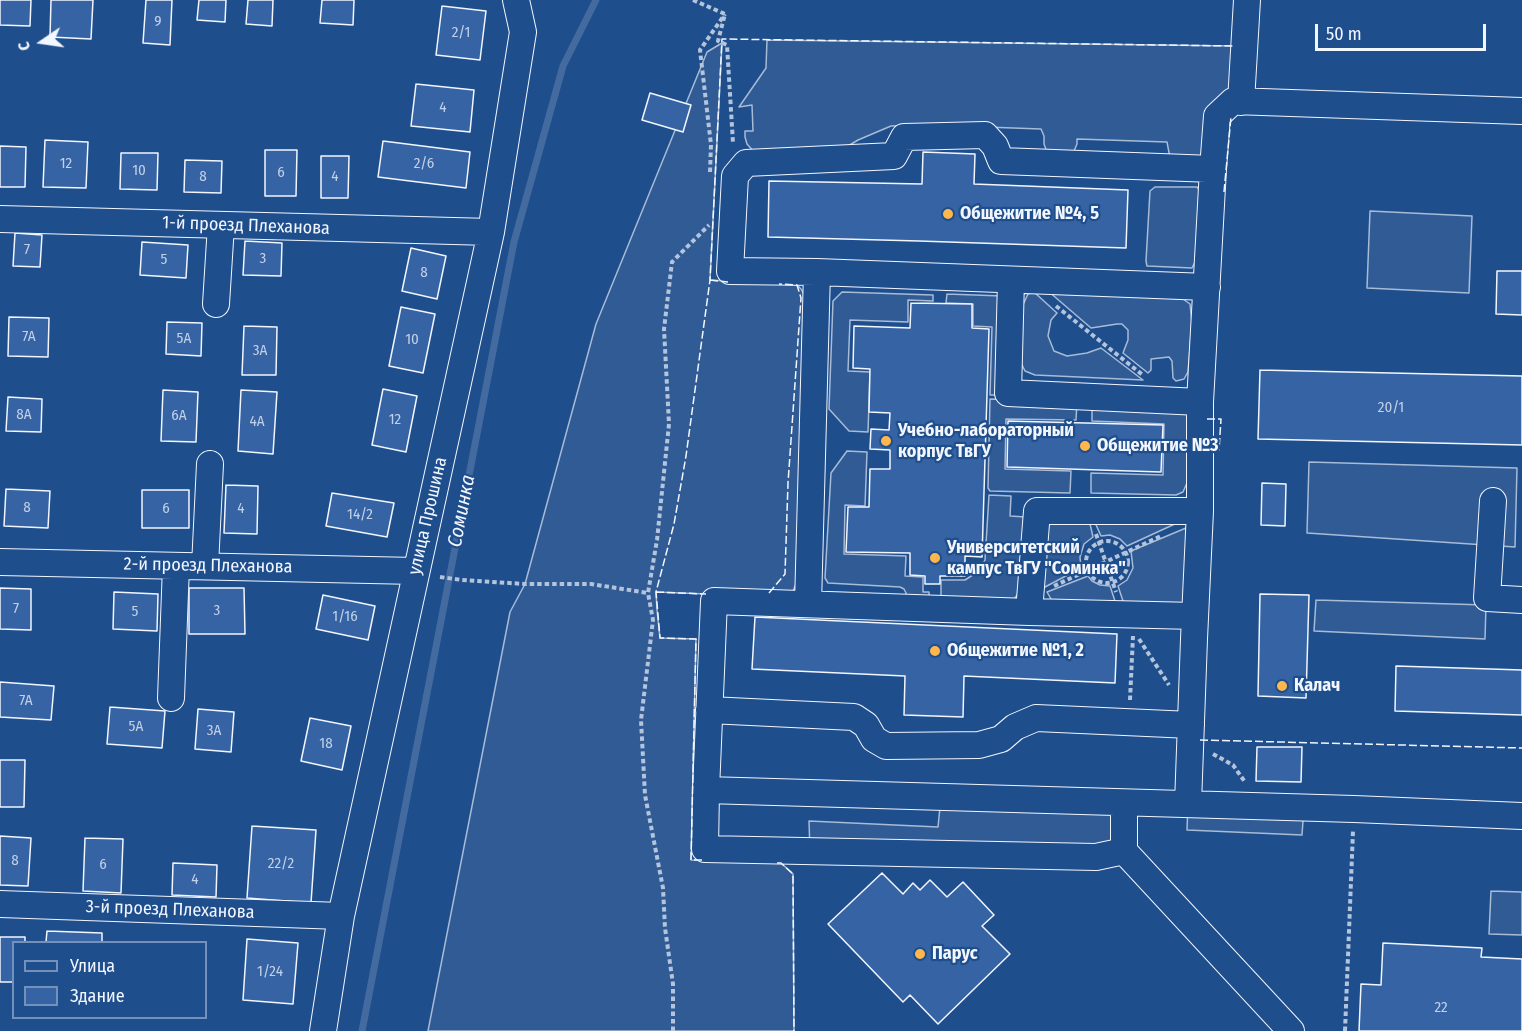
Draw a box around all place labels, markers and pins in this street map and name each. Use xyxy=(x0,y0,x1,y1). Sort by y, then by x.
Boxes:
place label: Общежитие №4, 5 xyxy=(960,203,1099,225)
marker: Общежитие №4, 5 xyxy=(941,207,955,221)
place label: Учебно-лабораторный корпус ТвГУ xyxy=(898,420,1074,462)
marker: Учебно-лабораторный корпус ТвГУ xyxy=(879,434,893,448)
place label: Общежитие №3 xyxy=(1097,435,1219,457)
marker: Общежитие №3 xyxy=(1078,439,1092,453)
place label: Университетский кампус ТвГУ "Соминка" xyxy=(947,537,1126,580)
marker: Университетский кампус ТвГУ "Соминка" xyxy=(928,551,942,565)
place label: Общежитие №1, 2 xyxy=(947,640,1084,662)
marker: Общежитие №1, 2 xyxy=(928,644,942,658)
place label: Калач xyxy=(1294,675,1340,697)
marker: Калач xyxy=(1275,679,1289,693)
place label: Парус xyxy=(932,943,978,965)
marker: Парус xyxy=(913,947,927,961)

